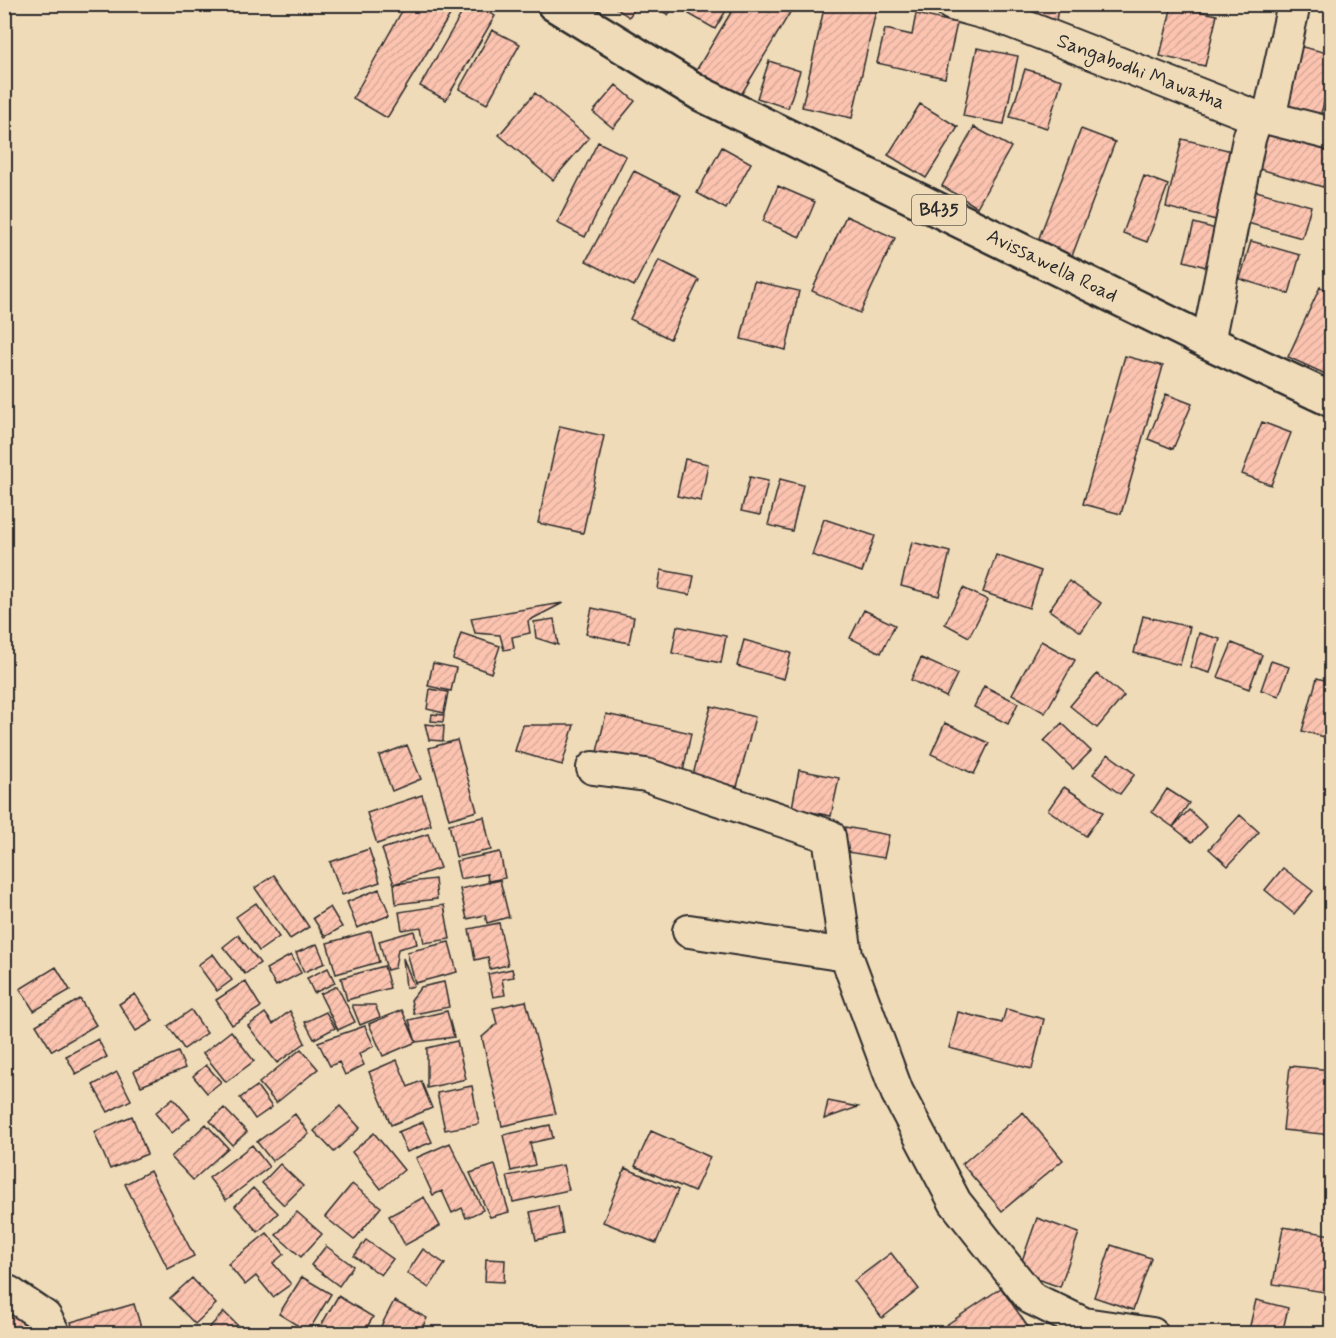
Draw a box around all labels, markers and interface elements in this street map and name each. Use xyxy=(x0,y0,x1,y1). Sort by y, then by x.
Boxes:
street label: Sangabodhi Mawatha xyxy=(1053,27,1229,117)
road number: B435 xyxy=(912,195,966,225)
street label: Avissawella Road xyxy=(982,223,1122,309)

